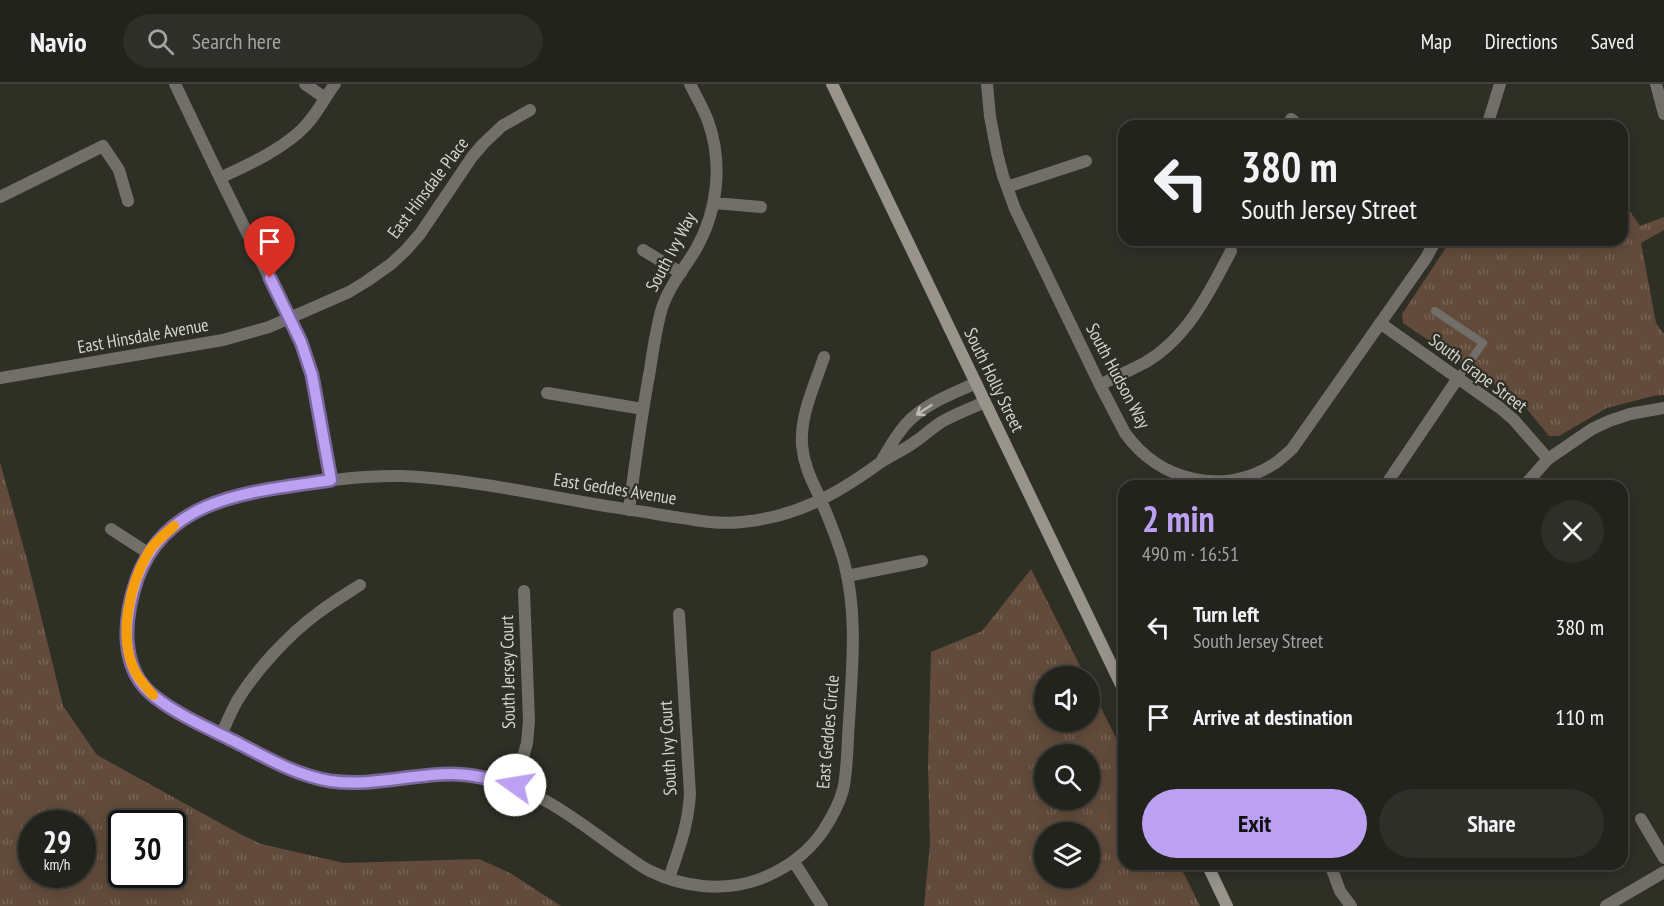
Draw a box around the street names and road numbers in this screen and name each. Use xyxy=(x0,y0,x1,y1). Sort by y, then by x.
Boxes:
street label: East Hinsdale Place xyxy=(382,133,473,243)
street label: South Ivy Way xyxy=(640,208,701,295)
street label: East Hinsdale Avenue xyxy=(76,313,210,358)
street label: South Hudson Way xyxy=(1081,319,1156,433)
street label: South Holly Street xyxy=(959,324,1030,436)
street label: South Grape Street xyxy=(1425,328,1532,417)
street label: East Geddes Avenue xyxy=(552,467,678,510)
street label: South Jersey Court xyxy=(495,615,520,729)
street label: East Geddes Circle xyxy=(811,674,844,790)
street label: South Ivy Court xyxy=(654,700,681,796)

